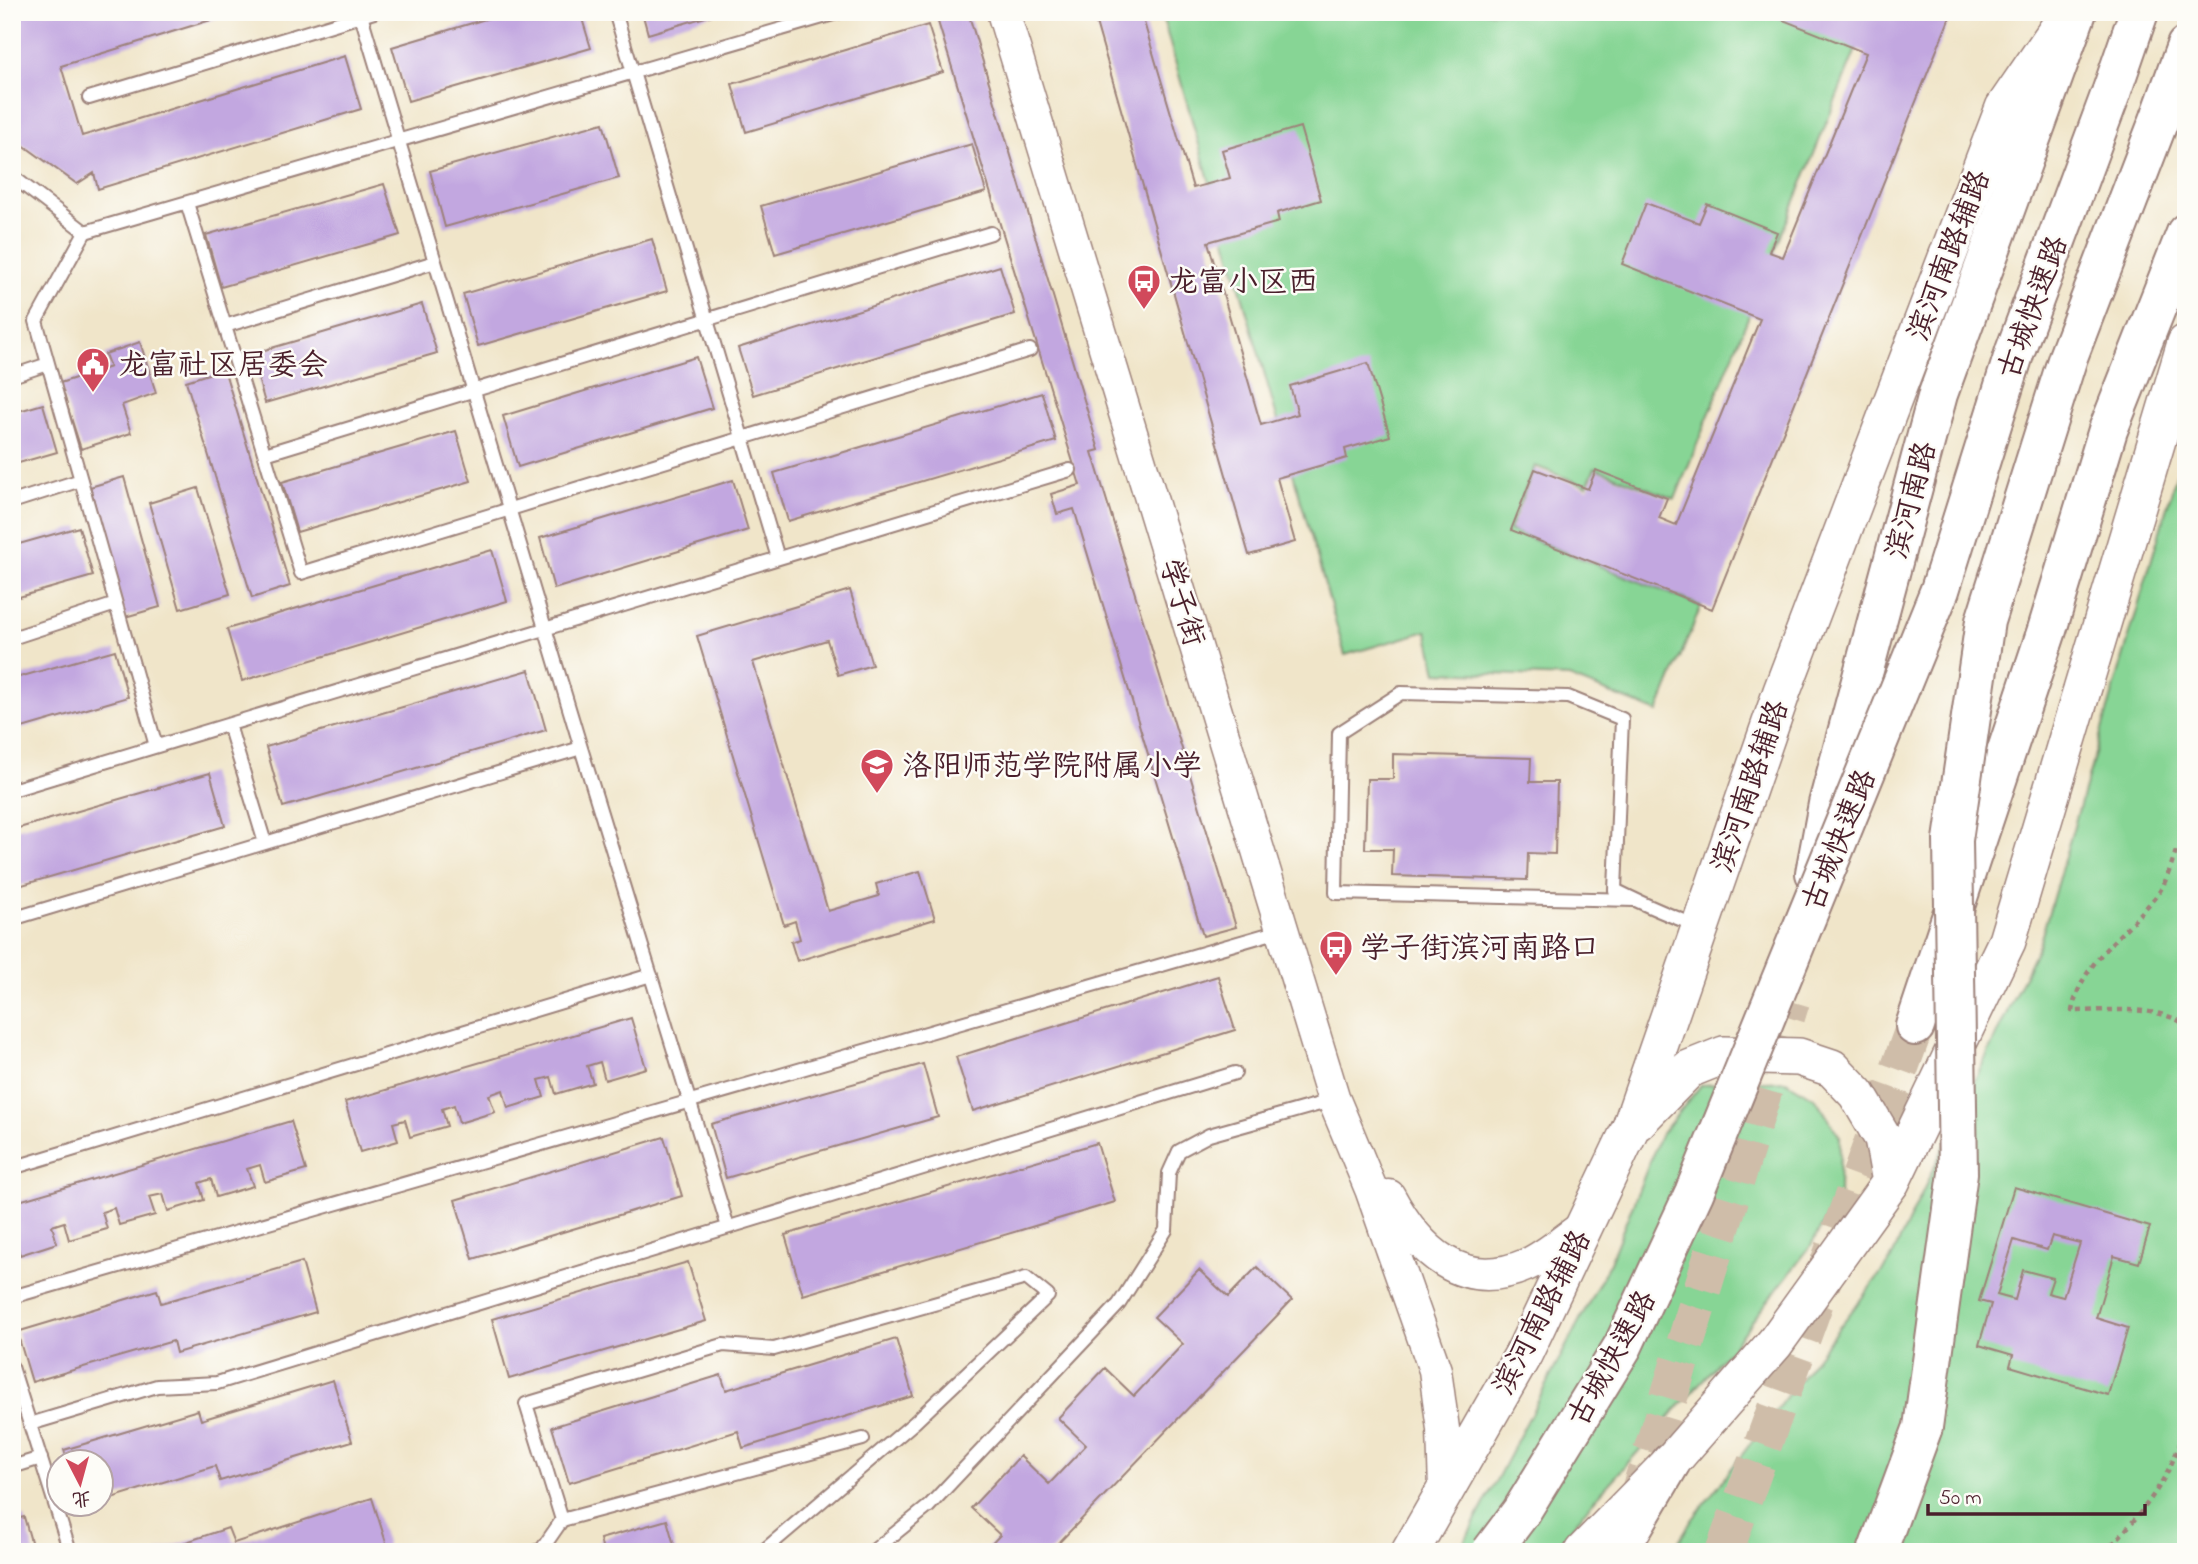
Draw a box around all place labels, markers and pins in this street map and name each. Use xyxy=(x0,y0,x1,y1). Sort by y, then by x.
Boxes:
bus stop icon: 龙富小区西 xyxy=(1125,262,1163,311)
place label: 龙富小区西 xyxy=(1168,262,1318,306)
public building icon: 龙富社区居委会 xyxy=(74,345,112,394)
place label: 龙富社区居委会 xyxy=(118,345,328,389)
school or university icon: 洛阳师范学院附属小学 xyxy=(858,746,896,795)
place label: 洛阳师范学院附属小学 xyxy=(902,746,1202,790)
bus stop icon: 学子街滨河南路口 xyxy=(1317,928,1355,977)
place label: 学子街滨河南路口 xyxy=(1360,928,1600,972)

